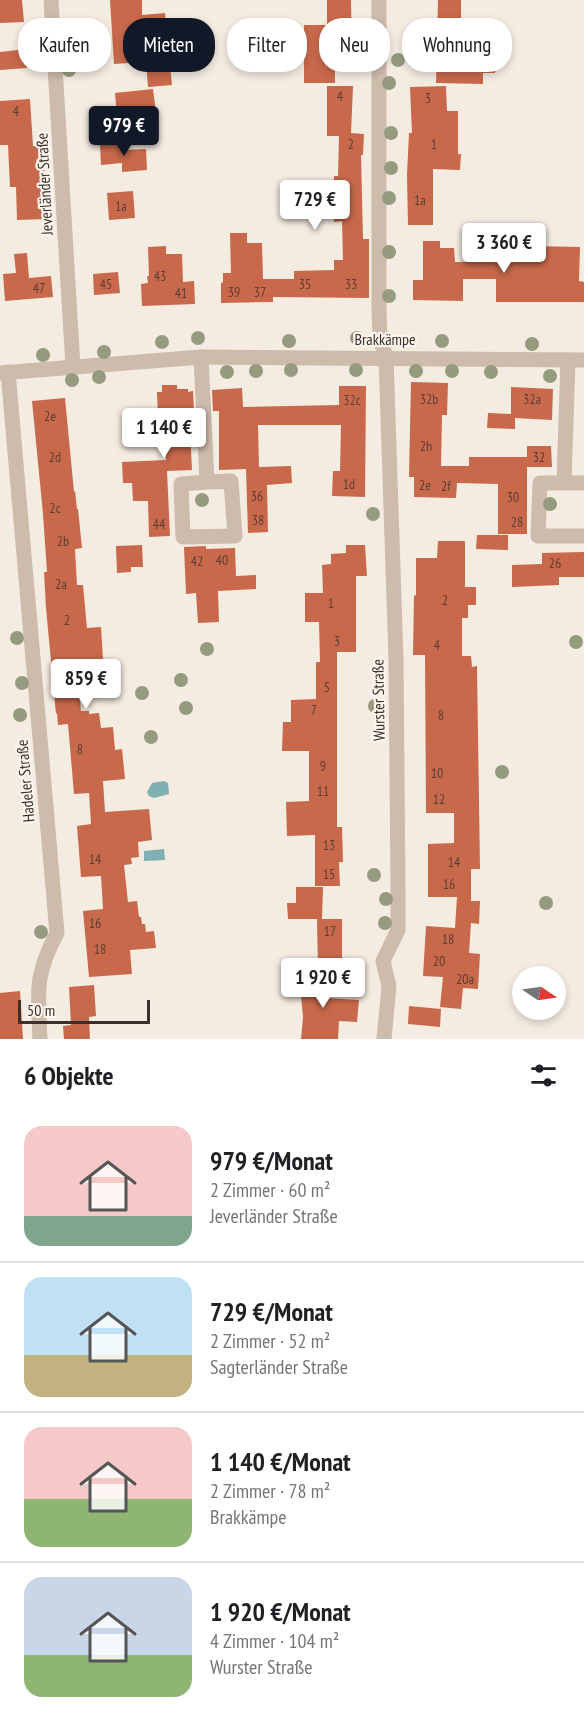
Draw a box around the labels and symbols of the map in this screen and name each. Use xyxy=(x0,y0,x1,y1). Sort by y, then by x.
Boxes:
house number: 4 xyxy=(337,87,344,105)
house number: 3 xyxy=(425,89,431,107)
house number: 4 xyxy=(13,102,20,120)
pin: 979 € xyxy=(82,106,166,157)
street label: Jeverländer Straße xyxy=(31,132,57,237)
house number: 2 xyxy=(348,135,354,153)
house number: 1 xyxy=(431,135,437,153)
pin: 729 € xyxy=(273,180,357,231)
house number: 1a xyxy=(414,191,426,209)
house number: 1a xyxy=(115,197,127,215)
pin: 3 360 € xyxy=(449,223,559,274)
house number: 43 xyxy=(154,267,166,285)
house number: 45 xyxy=(100,275,112,293)
house number: 35 xyxy=(299,275,311,293)
house number: 33 xyxy=(345,275,357,293)
house number: 47 xyxy=(33,279,45,297)
house number: 39 xyxy=(228,283,240,301)
house number: 37 xyxy=(254,283,266,301)
house number: 41 xyxy=(175,284,187,302)
street label: Brakkämpe xyxy=(354,329,416,349)
house number: 32b xyxy=(420,390,438,408)
house number: 32a xyxy=(523,390,541,408)
house number: 32c xyxy=(343,391,361,409)
house number: 2e xyxy=(44,407,56,425)
pin: 1 140 € xyxy=(109,408,219,459)
house number: 2h xyxy=(420,437,432,455)
house number: 2d xyxy=(49,448,61,466)
house number: 32 xyxy=(533,448,545,466)
house number: 1d xyxy=(343,475,355,493)
house number: 2e xyxy=(419,476,431,494)
house number: 2f xyxy=(441,477,451,495)
house number: 36 xyxy=(251,487,263,505)
house number: 30 xyxy=(507,488,519,506)
house number: 2c xyxy=(49,499,61,517)
house number: 38 xyxy=(252,511,264,529)
house number: 28 xyxy=(511,513,523,531)
house number: 44 xyxy=(153,515,166,533)
house number: 2b xyxy=(57,532,69,550)
house number: 40 xyxy=(216,551,228,569)
house number: 42 xyxy=(191,552,203,570)
house number: 26 xyxy=(549,554,561,572)
house number: 2a xyxy=(55,575,67,593)
house number: 2 xyxy=(442,591,448,609)
house number: 1 xyxy=(328,594,334,612)
house number: 2 xyxy=(64,611,70,629)
house number: 3 xyxy=(334,632,340,650)
house number: 4 xyxy=(434,636,441,654)
pin: 859 € xyxy=(44,659,128,710)
street label: Wurster Straße xyxy=(367,659,389,741)
house number: 5 xyxy=(324,678,330,696)
house number: 7 xyxy=(311,701,317,719)
house number: 8 xyxy=(438,706,444,724)
street label: Hadeler Straße xyxy=(11,739,39,823)
house number: 8 xyxy=(77,740,83,758)
house number: 9 xyxy=(320,757,326,775)
house number: 10 xyxy=(431,764,443,782)
house number: 11 xyxy=(317,782,329,800)
house number: 12 xyxy=(433,790,445,808)
house number: 13 xyxy=(323,836,335,854)
house number: 14 xyxy=(89,850,102,868)
house number: 14 xyxy=(448,853,461,871)
house number: 15 xyxy=(323,865,335,883)
house number: 16 xyxy=(443,875,455,893)
house number: 16 xyxy=(89,914,101,932)
house number: 17 xyxy=(324,922,336,940)
house number: 18 xyxy=(442,930,454,948)
house number: 18 xyxy=(94,940,106,958)
house number: 20 xyxy=(433,952,445,970)
pin: 1 920 € xyxy=(268,958,378,1009)
north arrow xyxy=(512,966,566,1020)
house number: 20a xyxy=(456,970,474,988)
scale bar xyxy=(18,997,150,1025)

